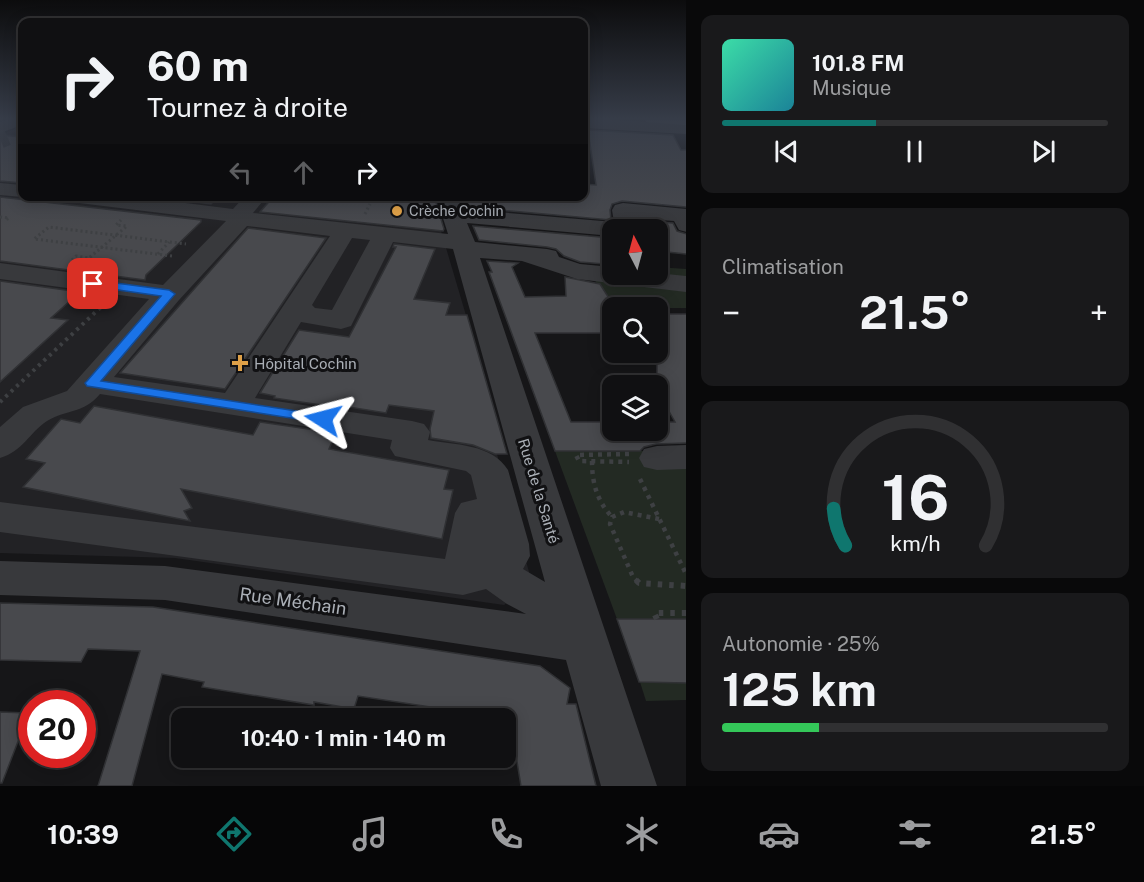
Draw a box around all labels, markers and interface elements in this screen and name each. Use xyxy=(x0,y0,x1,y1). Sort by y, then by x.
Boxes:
text: 60 m xyxy=(147,41,249,90)
icon: right xyxy=(48,42,126,120)
text: 101.8 FM xyxy=(812,50,904,76)
text: Musique xyxy=(812,76,891,100)
text: Tournez à droite xyxy=(147,91,348,123)
icon: previous xyxy=(770,135,803,168)
icon: pause xyxy=(898,135,931,168)
icon: next xyxy=(1027,135,1060,168)
icon: left xyxy=(224,156,257,189)
icon: ahead xyxy=(287,156,320,189)
icon: right xyxy=(350,156,383,189)
place label: Crèche Cochin xyxy=(409,203,504,219)
marker: Crèche Cochin xyxy=(390,204,404,218)
north arrow xyxy=(602,219,668,285)
map controls xyxy=(602,219,668,441)
text: Climatisation xyxy=(722,255,844,279)
pin xyxy=(67,258,118,309)
icon: arrive xyxy=(76,267,109,300)
text: 21.5° xyxy=(859,286,971,339)
text: − xyxy=(722,294,740,332)
text: + xyxy=(1090,294,1108,332)
button: search xyxy=(602,297,668,363)
marker: Hôpital Cochin xyxy=(231,354,249,372)
place label: Hôpital Cochin xyxy=(254,355,357,372)
button: layers xyxy=(602,375,668,441)
position arrow xyxy=(291,387,355,451)
street label: Rue de la Santé xyxy=(515,437,563,545)
text: 16 xyxy=(881,462,949,535)
text: km/h xyxy=(890,532,940,557)
street label: Rue Méchain xyxy=(238,583,348,619)
text: Autonomie · 25% xyxy=(722,632,880,656)
text: 125 km xyxy=(722,663,877,716)
speed limit sign: 20 xyxy=(18,690,96,768)
text: 10:40 · 1 min · 140 m xyxy=(241,725,446,751)
icon: directions xyxy=(213,813,255,855)
icon: music xyxy=(349,813,391,855)
icon: phone xyxy=(485,813,527,855)
icon: climate xyxy=(621,813,663,855)
icon: car xyxy=(758,813,800,855)
icon: filters xyxy=(894,813,936,855)
text: 10:39 xyxy=(47,818,119,850)
text: 21.5° xyxy=(1030,818,1097,850)

